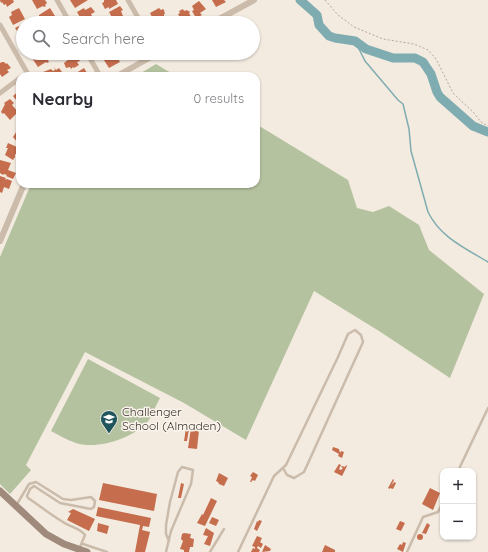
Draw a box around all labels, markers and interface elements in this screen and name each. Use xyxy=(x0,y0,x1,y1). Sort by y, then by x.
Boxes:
search box xyxy=(16,16,260,60)
icon: search xyxy=(30,27,52,49)
text: Search here xyxy=(62,29,145,48)
text: Nearby xyxy=(32,88,93,109)
text: 0 results xyxy=(193,90,244,106)
place label: Challenger School (Almaden) xyxy=(122,404,221,433)
school or university icon: Challenger School (Almaden) xyxy=(99,409,119,434)
map controls xyxy=(440,468,476,540)
button: + xyxy=(440,468,476,504)
button: − xyxy=(440,504,476,540)

